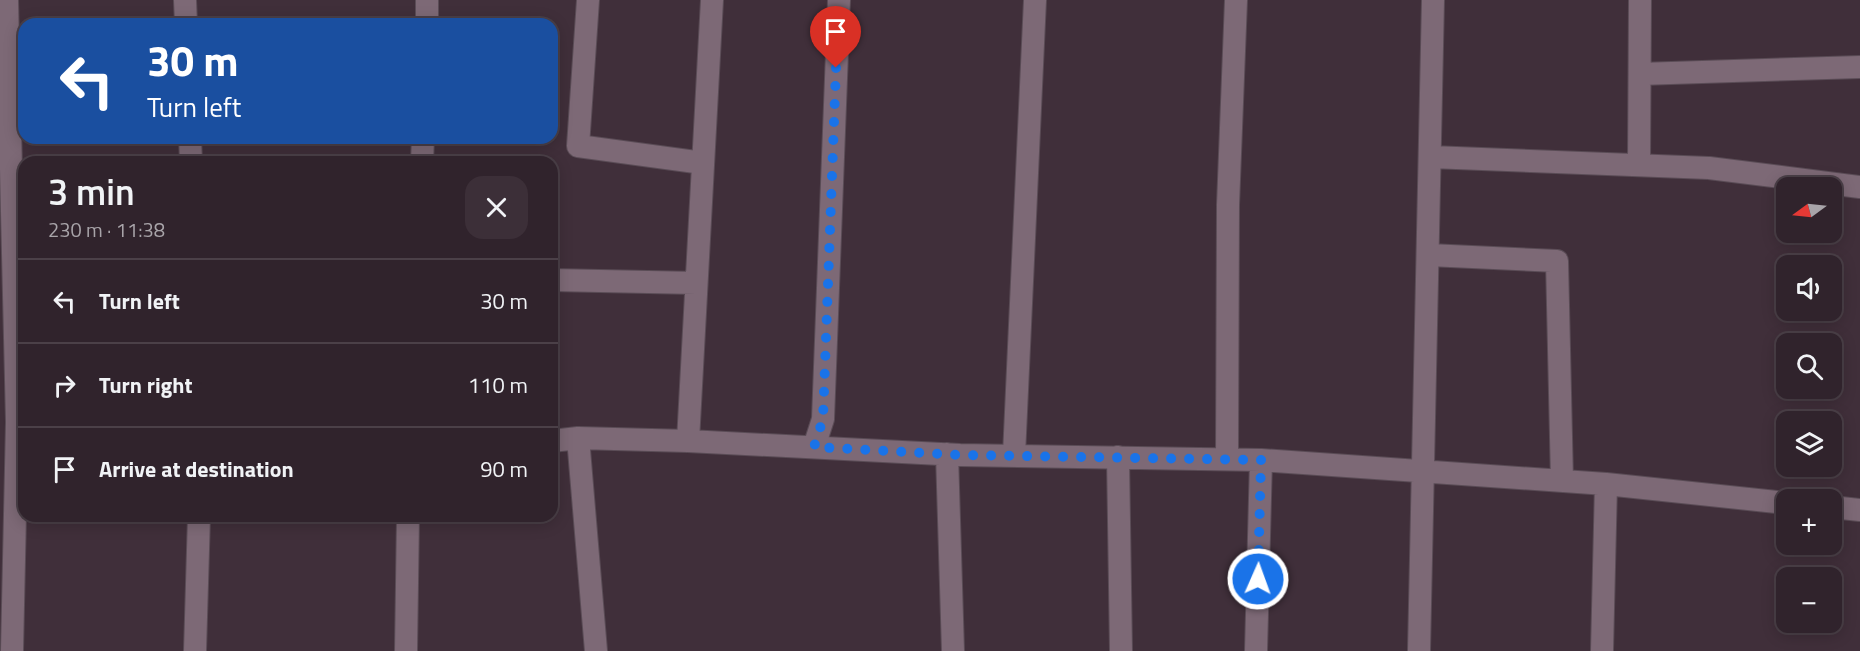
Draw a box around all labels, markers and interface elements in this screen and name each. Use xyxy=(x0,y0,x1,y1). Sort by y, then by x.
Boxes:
pin xyxy=(810,6,861,68)
icon: arrive xyxy=(819,15,852,48)
text: 30 m xyxy=(147,28,239,92)
icon: left xyxy=(48,42,126,120)
text: Turn left xyxy=(147,86,241,127)
text: 3 min xyxy=(48,164,135,219)
button: close xyxy=(465,176,528,239)
north arrow xyxy=(1776,177,1842,243)
map controls xyxy=(1776,177,1842,633)
text: 230 m · 11:38 xyxy=(48,214,165,245)
button: sound xyxy=(1776,255,1842,321)
text: Turn left xyxy=(99,284,180,318)
text: 30 m xyxy=(480,284,528,318)
icon: left xyxy=(48,285,81,318)
button: search xyxy=(1776,333,1842,399)
text: Turn right xyxy=(99,368,193,402)
text: 110 m xyxy=(468,368,528,402)
icon: right xyxy=(48,369,81,402)
button: layers xyxy=(1776,411,1842,477)
text: Arrive at destination xyxy=(99,452,294,486)
text: 90 m xyxy=(480,452,528,486)
icon: arrive xyxy=(48,453,81,486)
button: + xyxy=(1776,489,1842,555)
position arrow xyxy=(1226,547,1290,611)
button: − xyxy=(1776,567,1842,633)

